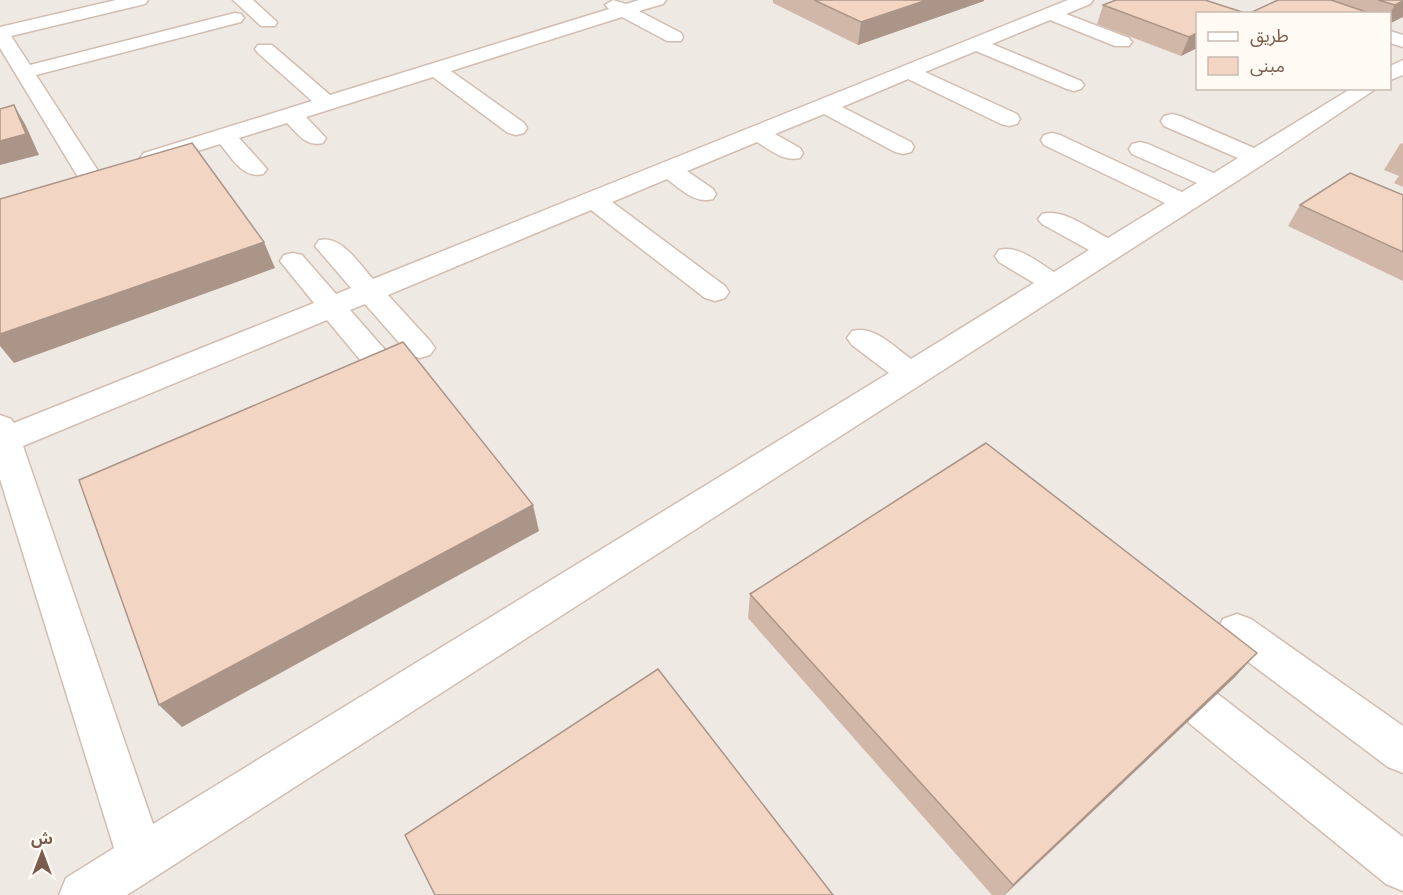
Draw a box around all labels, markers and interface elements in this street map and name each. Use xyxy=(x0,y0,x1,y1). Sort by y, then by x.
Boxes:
legend xyxy=(1196,12,1391,90)
text: طريق xyxy=(1250,24,1289,47)
text: مبنى xyxy=(1250,54,1285,77)
north arrow xyxy=(12,823,72,883)
text: ش xyxy=(31,828,53,848)

